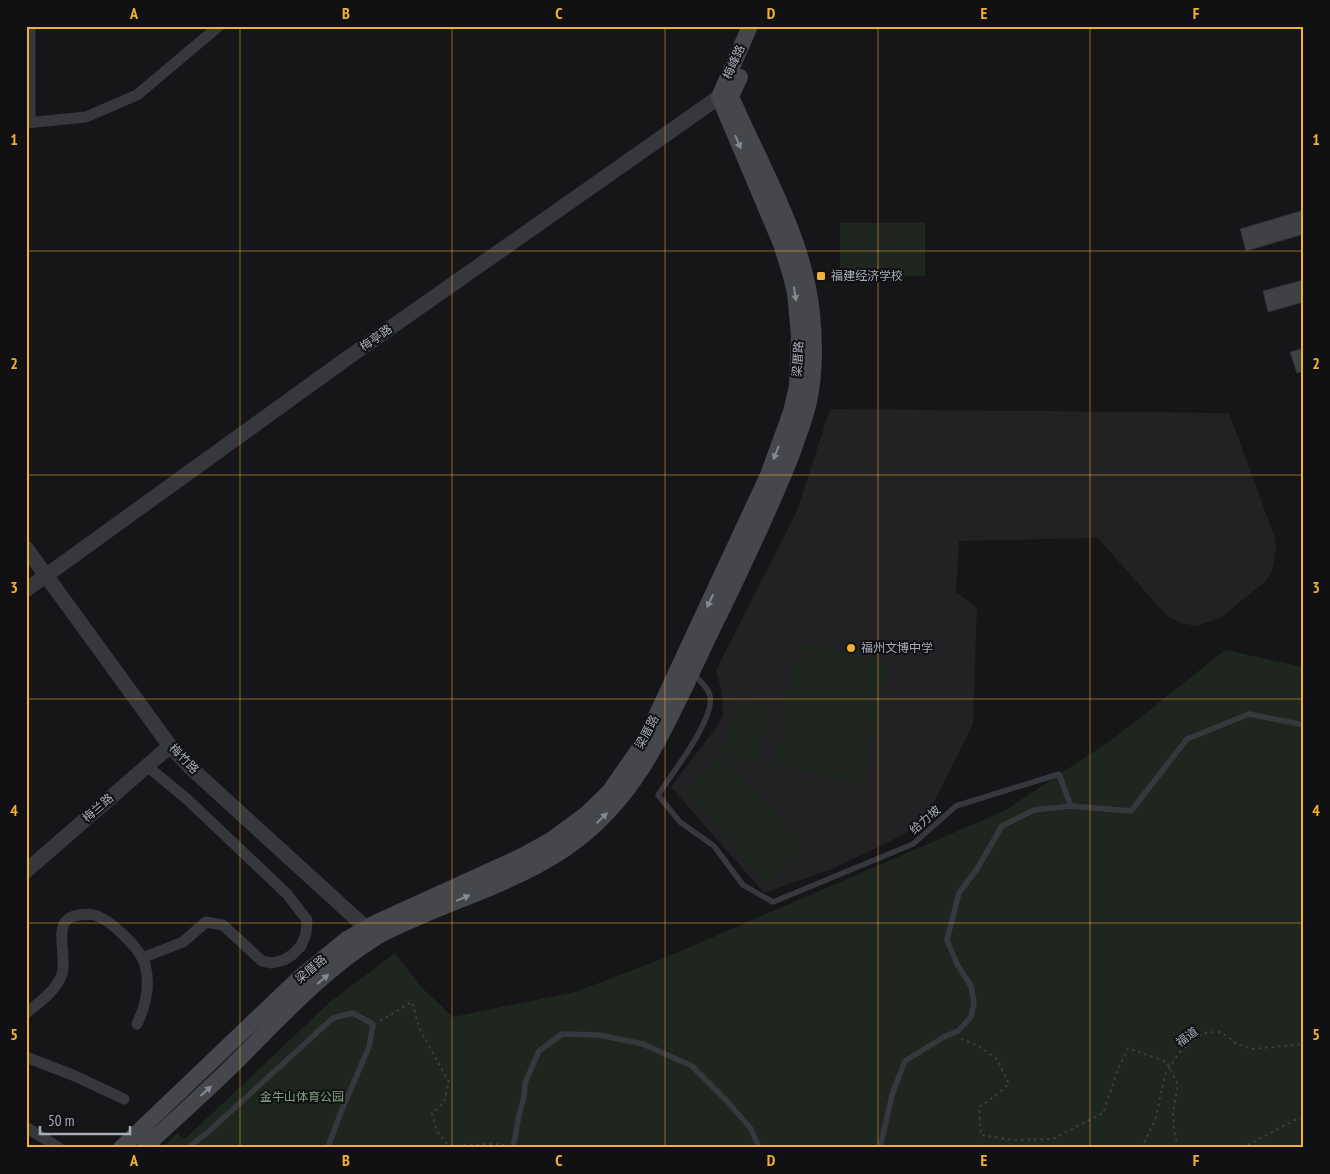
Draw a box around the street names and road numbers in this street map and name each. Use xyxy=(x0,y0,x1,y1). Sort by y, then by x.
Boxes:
street label: 梅峰路 xyxy=(719,42,748,81)
street label: 梅亭路 xyxy=(357,321,395,354)
street label: 梁厝路 xyxy=(789,341,806,377)
street label: 梁厝路 xyxy=(631,712,662,751)
street label: 梅竹路 xyxy=(166,740,202,777)
street label: 梅兰路 xyxy=(79,790,116,825)
street label: 给力坡 xyxy=(906,802,943,837)
street label: 梁厝路 xyxy=(292,951,329,986)
street label: 福道 xyxy=(1173,1023,1201,1050)

